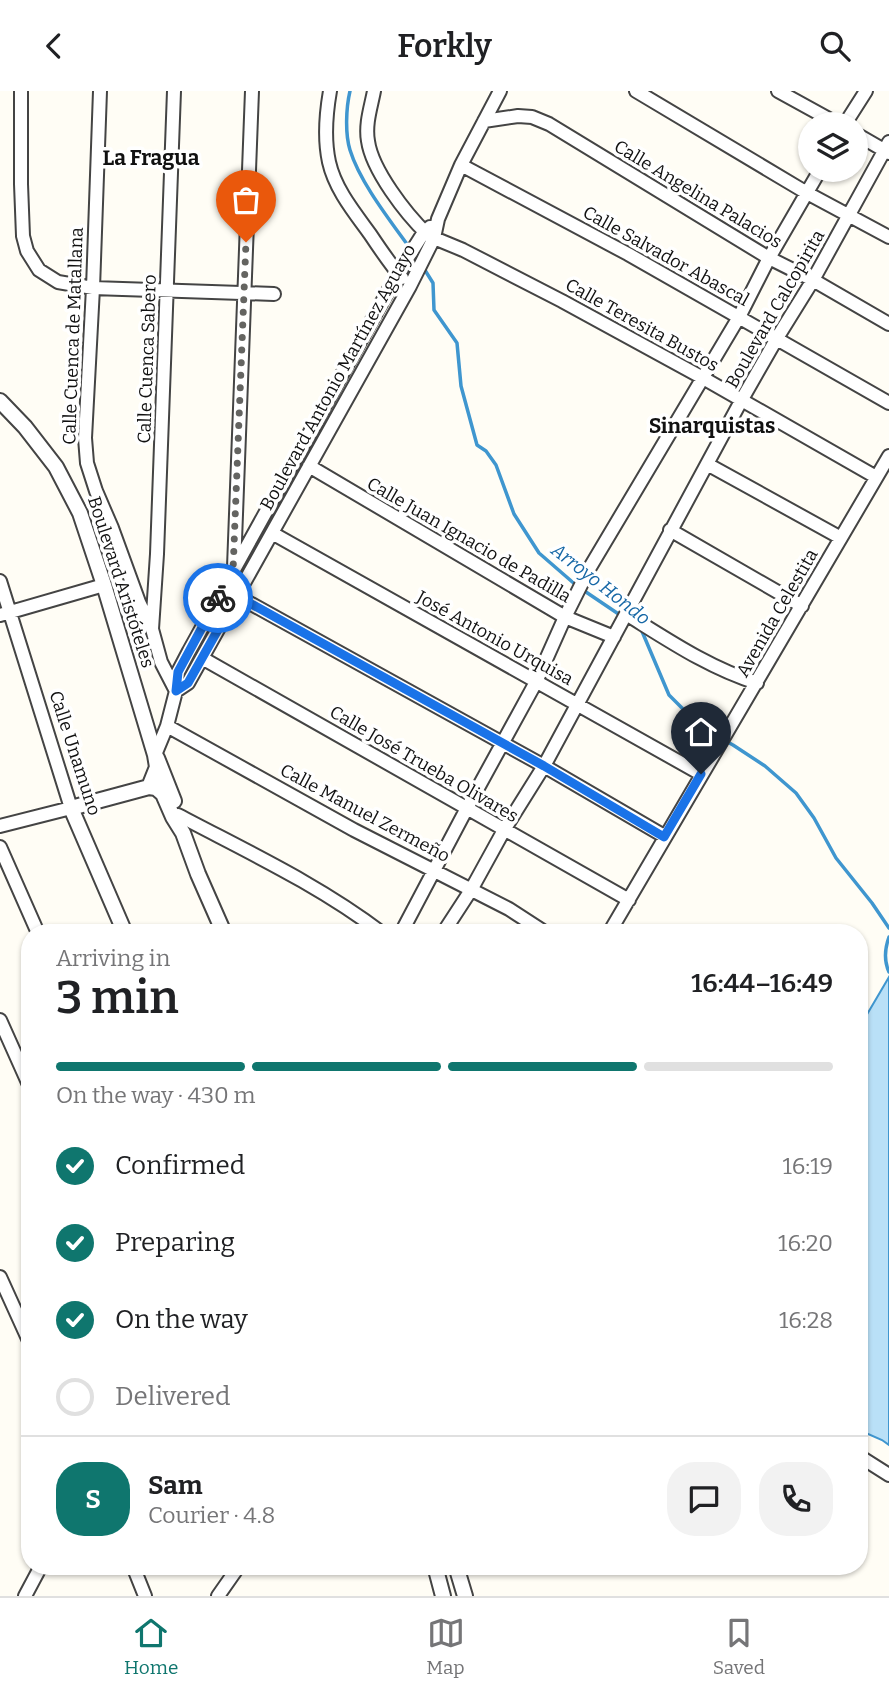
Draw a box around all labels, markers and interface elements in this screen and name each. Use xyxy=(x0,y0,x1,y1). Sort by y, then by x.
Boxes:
icon: back xyxy=(35,27,73,65)
text: Forkly xyxy=(397,27,492,65)
icon: search xyxy=(816,27,854,65)
map controls xyxy=(798,112,868,182)
button: layers xyxy=(798,112,868,182)
street label: Calle Angelina Palacios xyxy=(610,135,786,253)
district label: La Fragua xyxy=(103,145,200,171)
pin xyxy=(216,170,276,242)
icon: bag xyxy=(227,181,265,219)
street label: Calle Salvador Abascal xyxy=(579,201,753,311)
street label: Boulevard Calcopirita xyxy=(721,226,829,392)
street label: Calle Cuenca de Matallana xyxy=(58,227,88,445)
street label: Boulevard Antonio Martínez Aguayo xyxy=(255,240,421,514)
street label: Calle Cuenca Sabero xyxy=(133,274,161,444)
street label: Calle Teresita Bustos xyxy=(562,274,722,376)
district label: Sinarquistas xyxy=(649,413,775,439)
street label: Calle Juan Ignacio de Padilla xyxy=(363,472,575,608)
street label: Boulevard Aristóteles xyxy=(83,494,159,670)
water label: Arroyo Hondo xyxy=(546,538,655,630)
street label: Avenida Celestita xyxy=(731,545,823,681)
courier xyxy=(183,563,253,633)
icon: bike xyxy=(199,579,237,617)
street label: José Antonio Urquisa xyxy=(412,585,577,690)
street label: Calle Unamuno xyxy=(44,688,106,818)
street label: Calle José Trueba Olivares xyxy=(326,701,522,827)
pin xyxy=(671,702,731,774)
icon: home xyxy=(682,713,720,751)
street label: Calle Manuel Zermeño xyxy=(276,759,454,867)
text: Arriving in xyxy=(56,944,170,972)
text: 16:44–16:49 xyxy=(691,968,833,999)
text: 3 min xyxy=(56,970,179,1025)
text: On the way · 430 m xyxy=(56,1081,255,1109)
icon: check xyxy=(56,1147,94,1185)
text: Confirmed xyxy=(115,1150,245,1181)
text: 16:19 xyxy=(782,1152,833,1180)
icon: check xyxy=(56,1224,94,1262)
text: Preparing xyxy=(115,1227,235,1258)
text: 16:20 xyxy=(778,1229,833,1257)
icon: check xyxy=(56,1301,94,1339)
text: On the way xyxy=(115,1304,248,1335)
text: 16:28 xyxy=(779,1306,833,1334)
text: Delivered xyxy=(115,1381,230,1412)
button: chat xyxy=(667,1462,741,1536)
button: phone xyxy=(759,1462,833,1536)
text: Sam xyxy=(148,1470,203,1501)
text: S xyxy=(85,1484,101,1515)
text: Courier · 4.8 xyxy=(148,1501,275,1529)
tab: Home xyxy=(124,1614,178,1679)
tab: Map xyxy=(426,1614,465,1679)
tab: Saved xyxy=(713,1614,765,1679)

